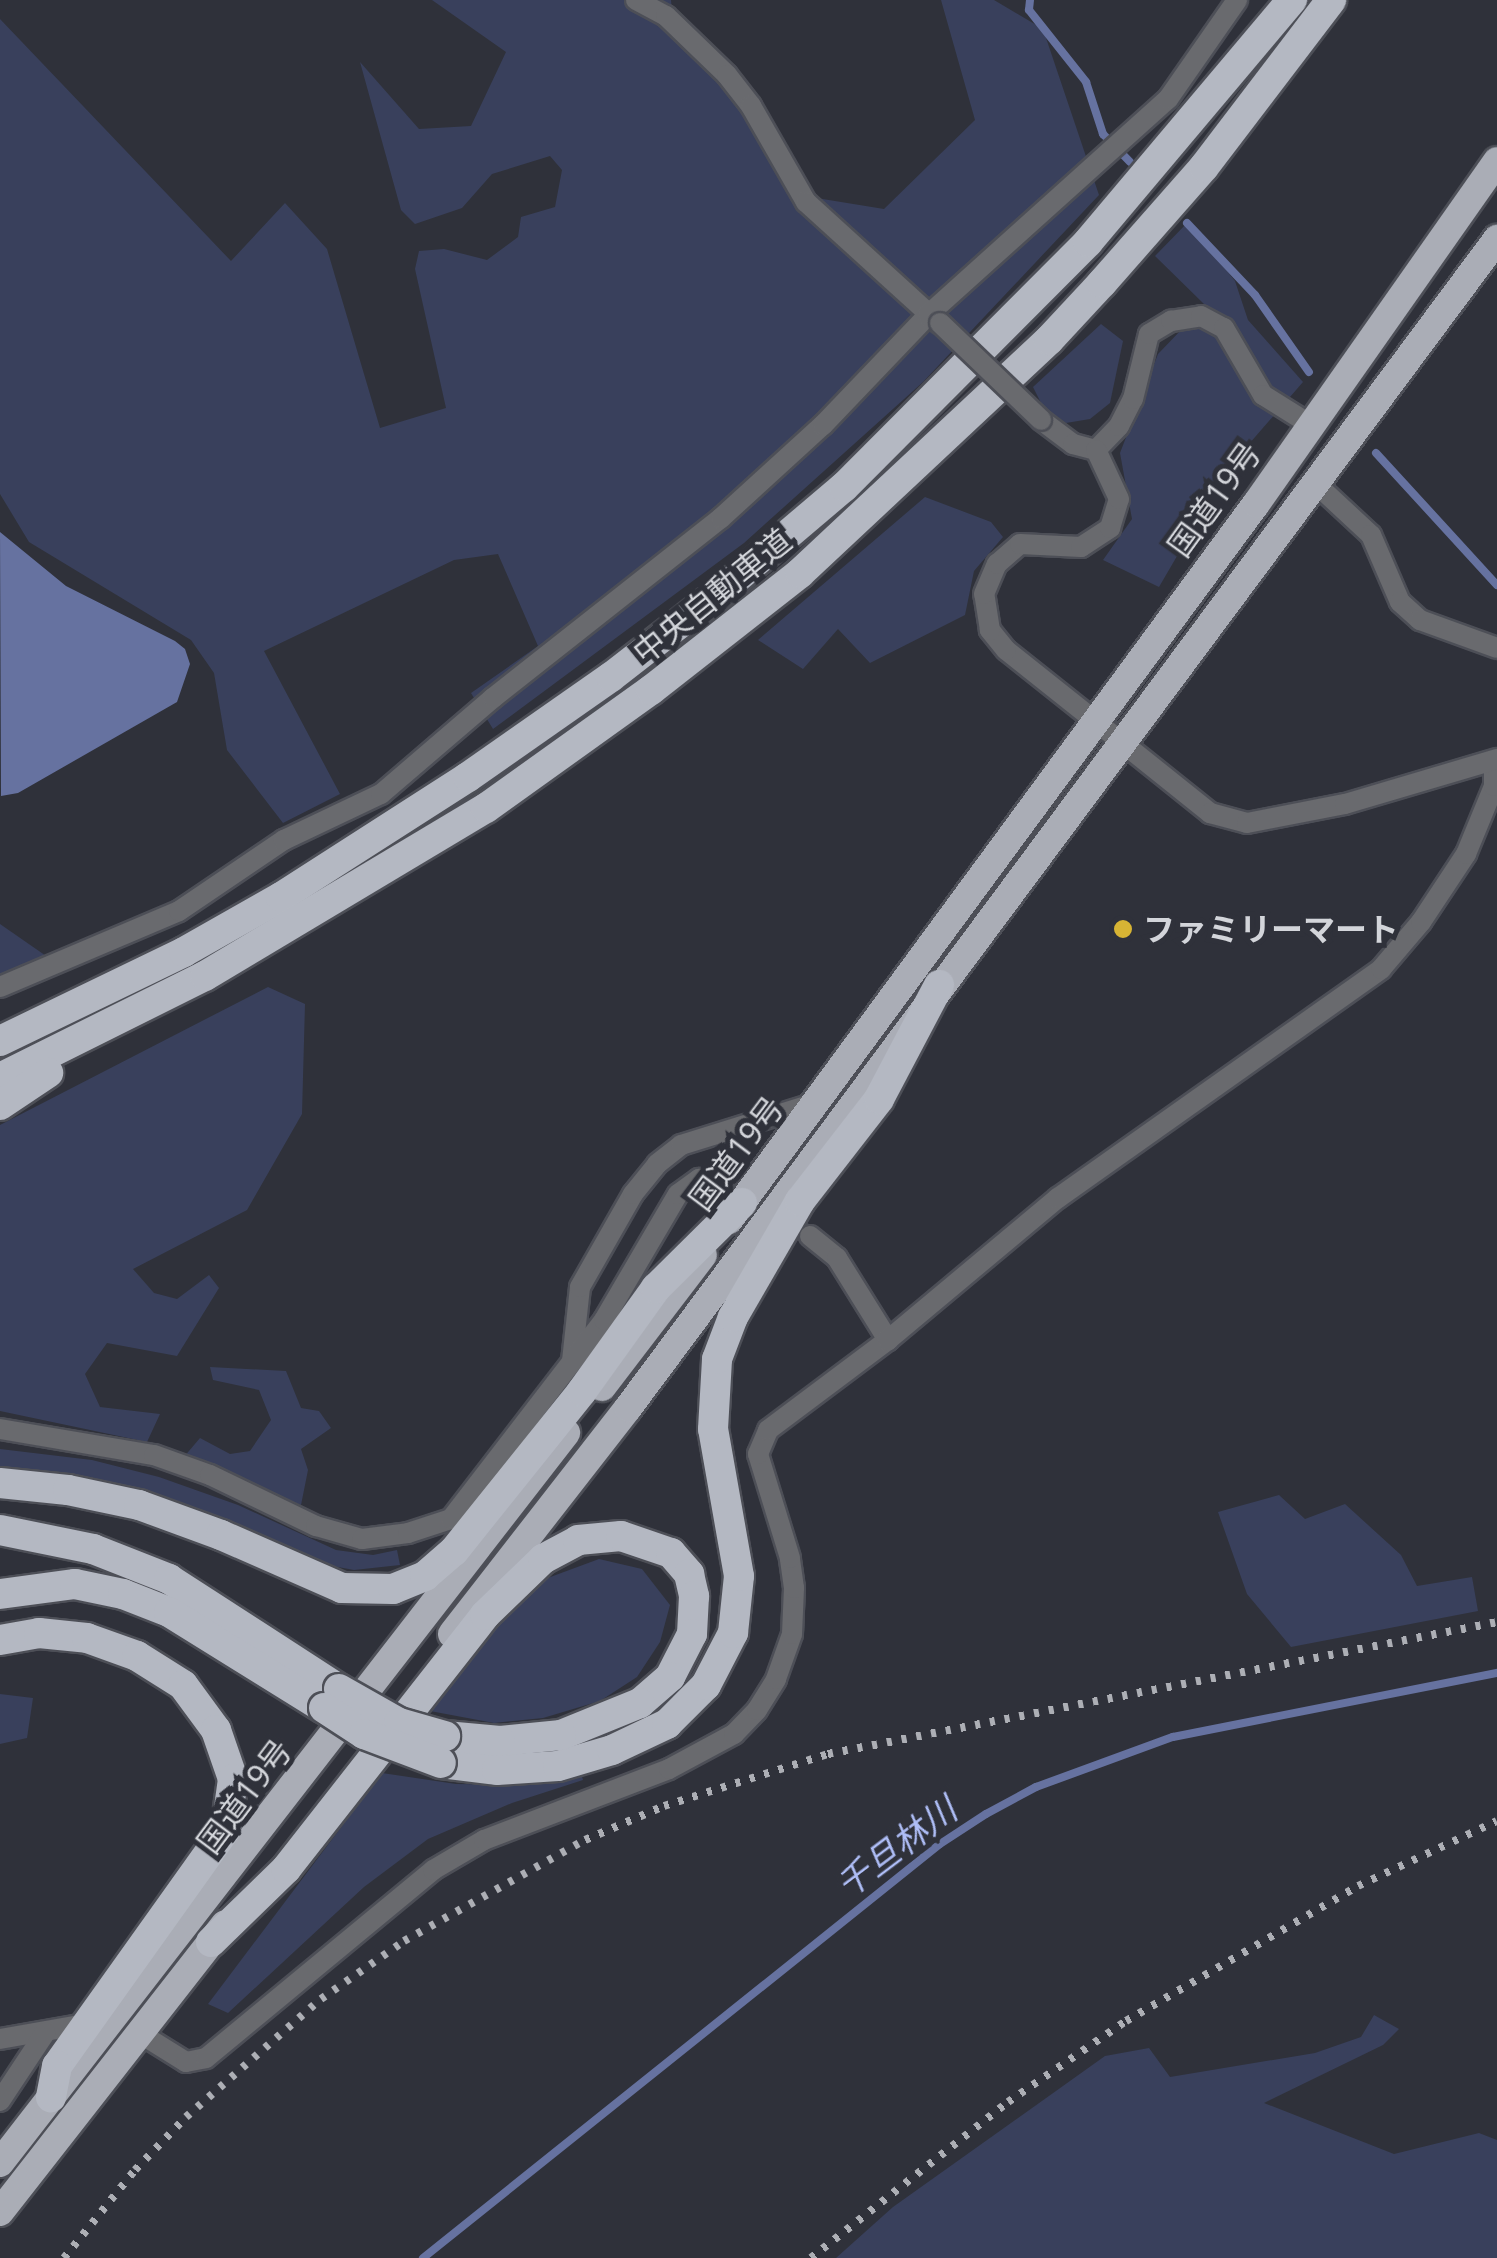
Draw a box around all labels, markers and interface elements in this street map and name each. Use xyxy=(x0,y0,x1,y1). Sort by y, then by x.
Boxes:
street label: 国道19号 xyxy=(1159,434,1269,564)
street label: 中央自動車道 xyxy=(625,521,799,671)
place label: ファミリーマート xyxy=(1143,910,1399,948)
marker: ファミリーマート xyxy=(1112,918,1134,940)
street label: 国道19号 xyxy=(681,1088,791,1218)
street label: 国道19号 xyxy=(189,1731,299,1861)
water label: 千旦林川 xyxy=(827,1788,965,1906)

